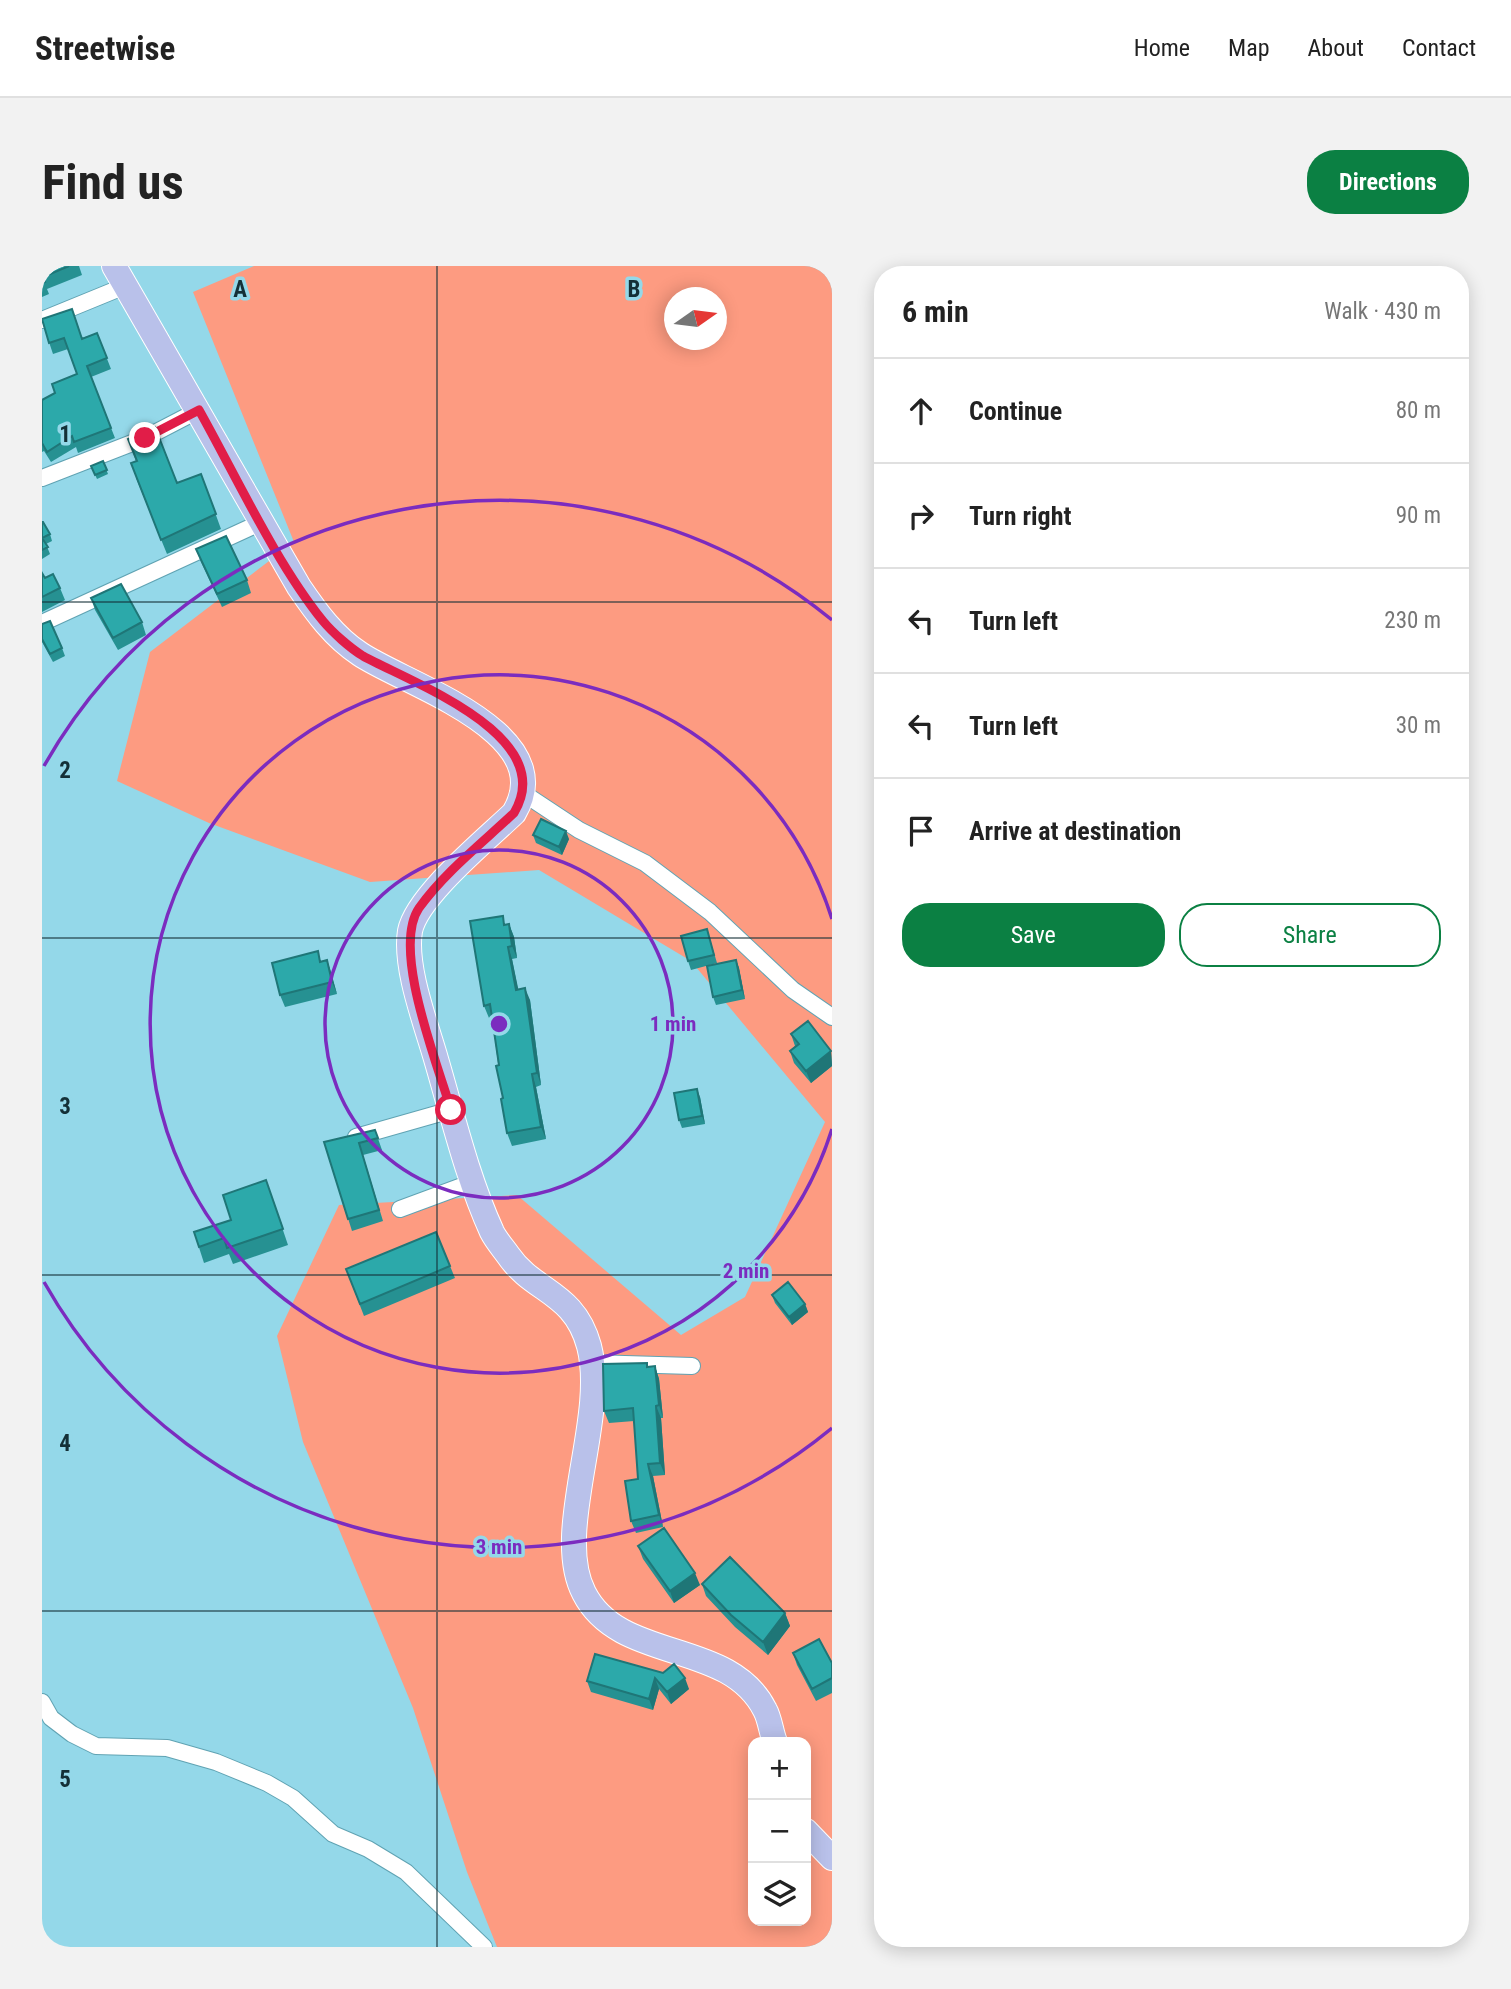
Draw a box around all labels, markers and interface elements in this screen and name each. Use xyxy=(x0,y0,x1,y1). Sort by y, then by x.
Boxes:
text: Streetwise xyxy=(35,29,175,68)
text: Home xyxy=(1134,34,1190,62)
text: Map xyxy=(1228,34,1270,62)
text: About xyxy=(1308,34,1364,62)
text: Contact xyxy=(1402,34,1476,62)
button: Directions xyxy=(1307,150,1469,214)
text: Find us xyxy=(42,154,184,211)
text: A xyxy=(233,276,247,303)
text: B xyxy=(628,276,640,303)
north arrow xyxy=(664,287,727,350)
text: 6 min xyxy=(902,294,969,329)
text: Walk · 430 m xyxy=(1324,298,1441,325)
icon: ahead xyxy=(902,392,940,430)
text: Continue xyxy=(969,396,1062,426)
text: 80 m xyxy=(1396,397,1441,424)
text: 1 xyxy=(59,421,71,448)
route end xyxy=(129,422,160,453)
icon: right xyxy=(902,497,940,535)
text: Turn right xyxy=(969,501,1071,531)
text: 90 m xyxy=(1396,502,1441,529)
icon: left xyxy=(902,602,940,640)
text: Turn left xyxy=(969,606,1058,636)
text: 230 m xyxy=(1384,607,1441,634)
icon: left xyxy=(902,707,940,745)
text: Turn left xyxy=(969,711,1058,741)
text: 30 m xyxy=(1396,712,1441,739)
text: 2 xyxy=(59,757,71,784)
icon: arrive xyxy=(902,812,940,850)
text: Arrive at destination xyxy=(969,816,1181,846)
button: Save xyxy=(902,903,1165,967)
button: Share xyxy=(1179,903,1441,967)
centre of rings xyxy=(487,1012,511,1036)
text: 1 min xyxy=(650,1012,696,1036)
text: 3 xyxy=(59,1093,71,1120)
route start xyxy=(435,1094,466,1125)
text: 2 min xyxy=(723,1259,769,1283)
text: 4 xyxy=(59,1430,71,1457)
text: 3 min xyxy=(476,1535,522,1559)
map controls xyxy=(748,1737,811,1926)
button: + xyxy=(748,1737,811,1800)
text: 5 xyxy=(59,1766,71,1793)
button: − xyxy=(748,1800,811,1863)
button: layers xyxy=(748,1863,811,1926)

